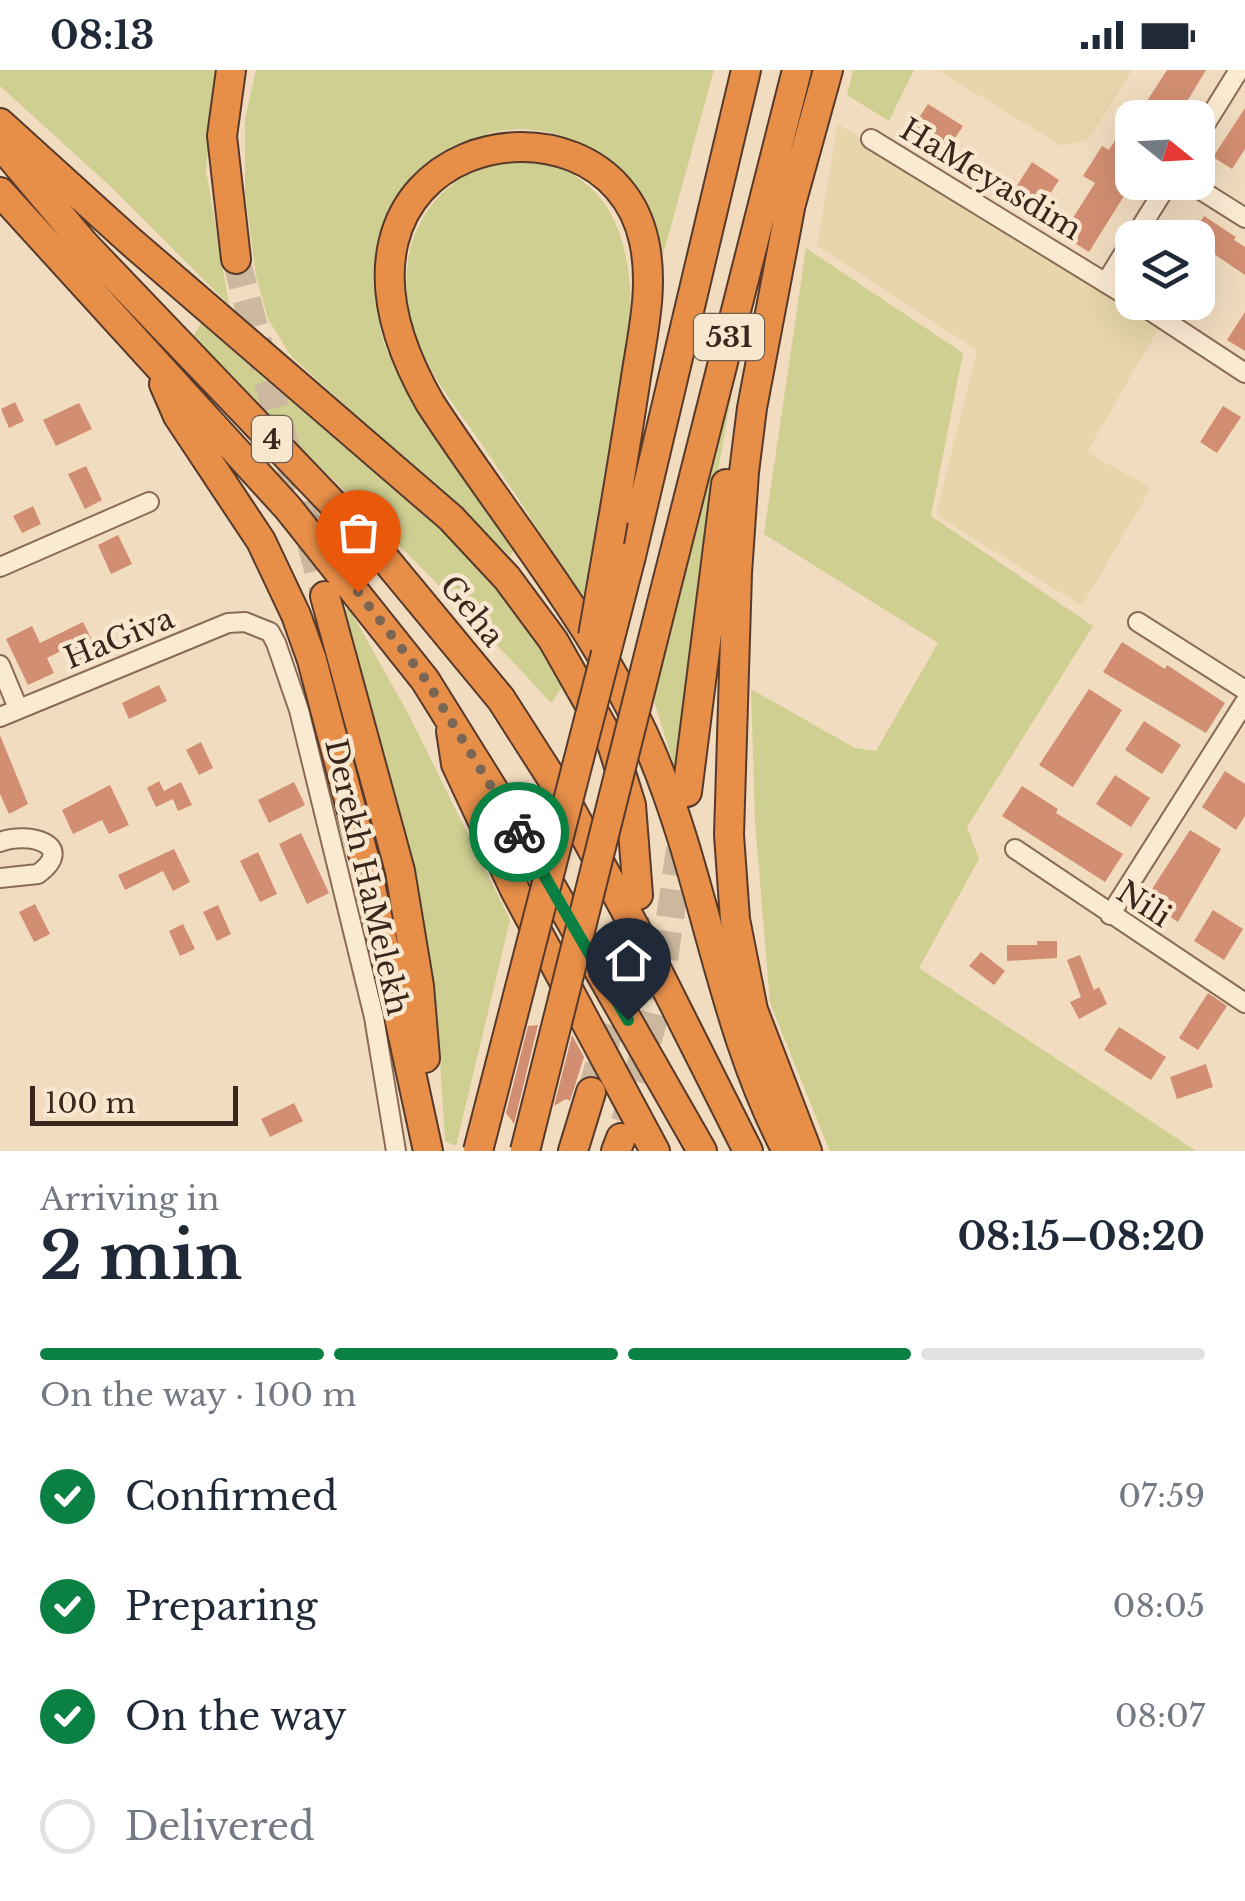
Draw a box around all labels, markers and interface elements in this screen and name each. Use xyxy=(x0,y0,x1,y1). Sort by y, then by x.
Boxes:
text: 08:13 xyxy=(50,12,154,59)
north arrow xyxy=(1115,100,1215,200)
map controls xyxy=(1115,100,1215,320)
street label: HaMeyasdim xyxy=(894,110,1088,248)
button: layers xyxy=(1115,220,1215,320)
road number: 531 xyxy=(694,314,764,360)
road number: 4 xyxy=(252,416,292,462)
pin xyxy=(316,490,401,593)
icon: bag xyxy=(331,505,386,560)
street label: Geha xyxy=(432,568,512,654)
street label: HaGiva xyxy=(59,599,180,677)
street label: Derekh HaMelekh xyxy=(317,735,417,1019)
courier xyxy=(469,782,569,882)
icon: bike xyxy=(492,805,547,860)
street label: Nili xyxy=(1110,873,1178,935)
pin xyxy=(586,918,671,1021)
icon: home xyxy=(601,933,656,988)
scale bar xyxy=(30,1081,238,1126)
text: 100 m xyxy=(45,1086,136,1121)
text: Arriving in xyxy=(40,1179,219,1219)
text: 08:15–08:20 xyxy=(957,1213,1205,1260)
text: 2 min xyxy=(40,1216,242,1297)
text: On the way · 100 m xyxy=(40,1375,357,1415)
icon: check xyxy=(40,1469,95,1524)
text: Confirmed xyxy=(125,1473,338,1520)
text: 07:59 xyxy=(1118,1476,1205,1516)
icon: check xyxy=(40,1579,95,1634)
text: Preparing xyxy=(125,1583,317,1630)
text: 08:05 xyxy=(1113,1586,1205,1626)
icon: check xyxy=(40,1689,95,1744)
text: On the way xyxy=(125,1693,347,1740)
text: 08:07 xyxy=(1115,1696,1205,1736)
text: Delivered xyxy=(125,1803,315,1850)

